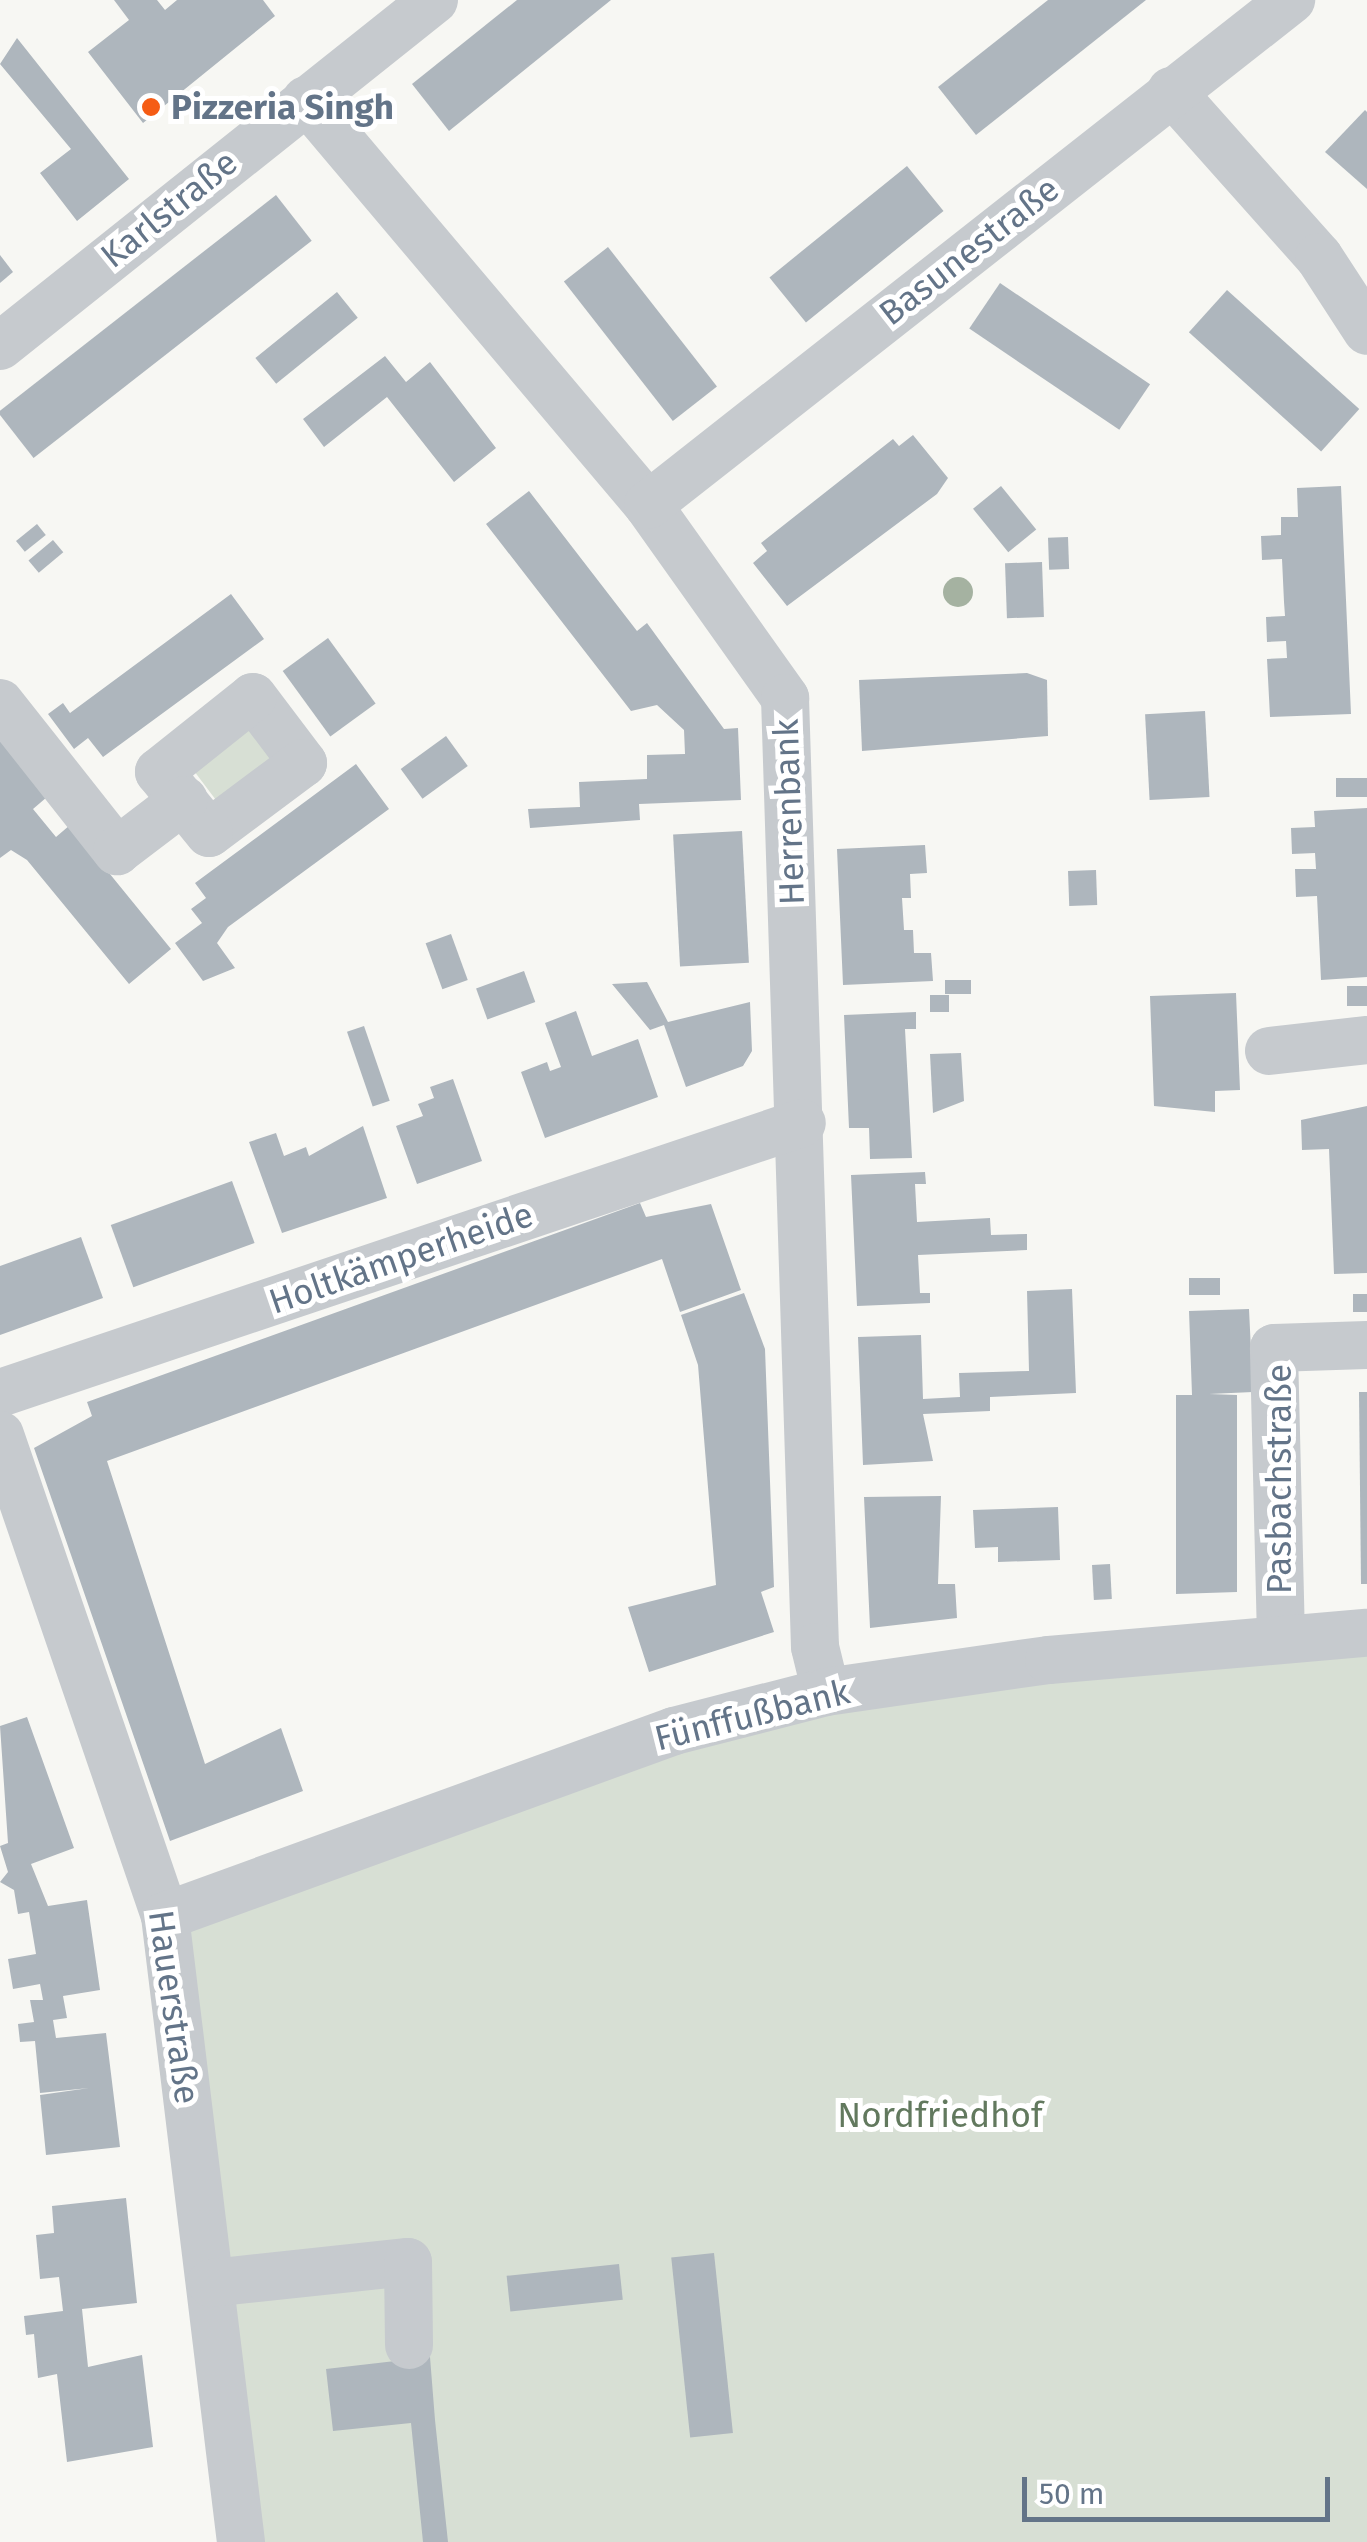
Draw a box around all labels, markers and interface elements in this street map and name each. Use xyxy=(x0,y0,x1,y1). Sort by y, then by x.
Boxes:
place label: Pizzeria Singh xyxy=(171,86,394,128)
marker: Pizzeria Singh xyxy=(140,96,162,118)
street label: Karlstraße xyxy=(92,141,246,277)
street label: Basunestraße xyxy=(871,168,1067,334)
street label: Herrenbank xyxy=(765,718,813,906)
street label: Holtkämperheide xyxy=(263,1193,539,1323)
street label: Pasbachstraße xyxy=(1258,1364,1300,1594)
street label: Fünffußbank xyxy=(650,1671,854,1759)
street label: Hauerstraße xyxy=(140,1907,208,2107)
park label: Nordfriedhof xyxy=(837,2094,1043,2136)
scale bar xyxy=(1027,2457,1334,2519)
text: 50 m xyxy=(1039,2476,1104,2512)

